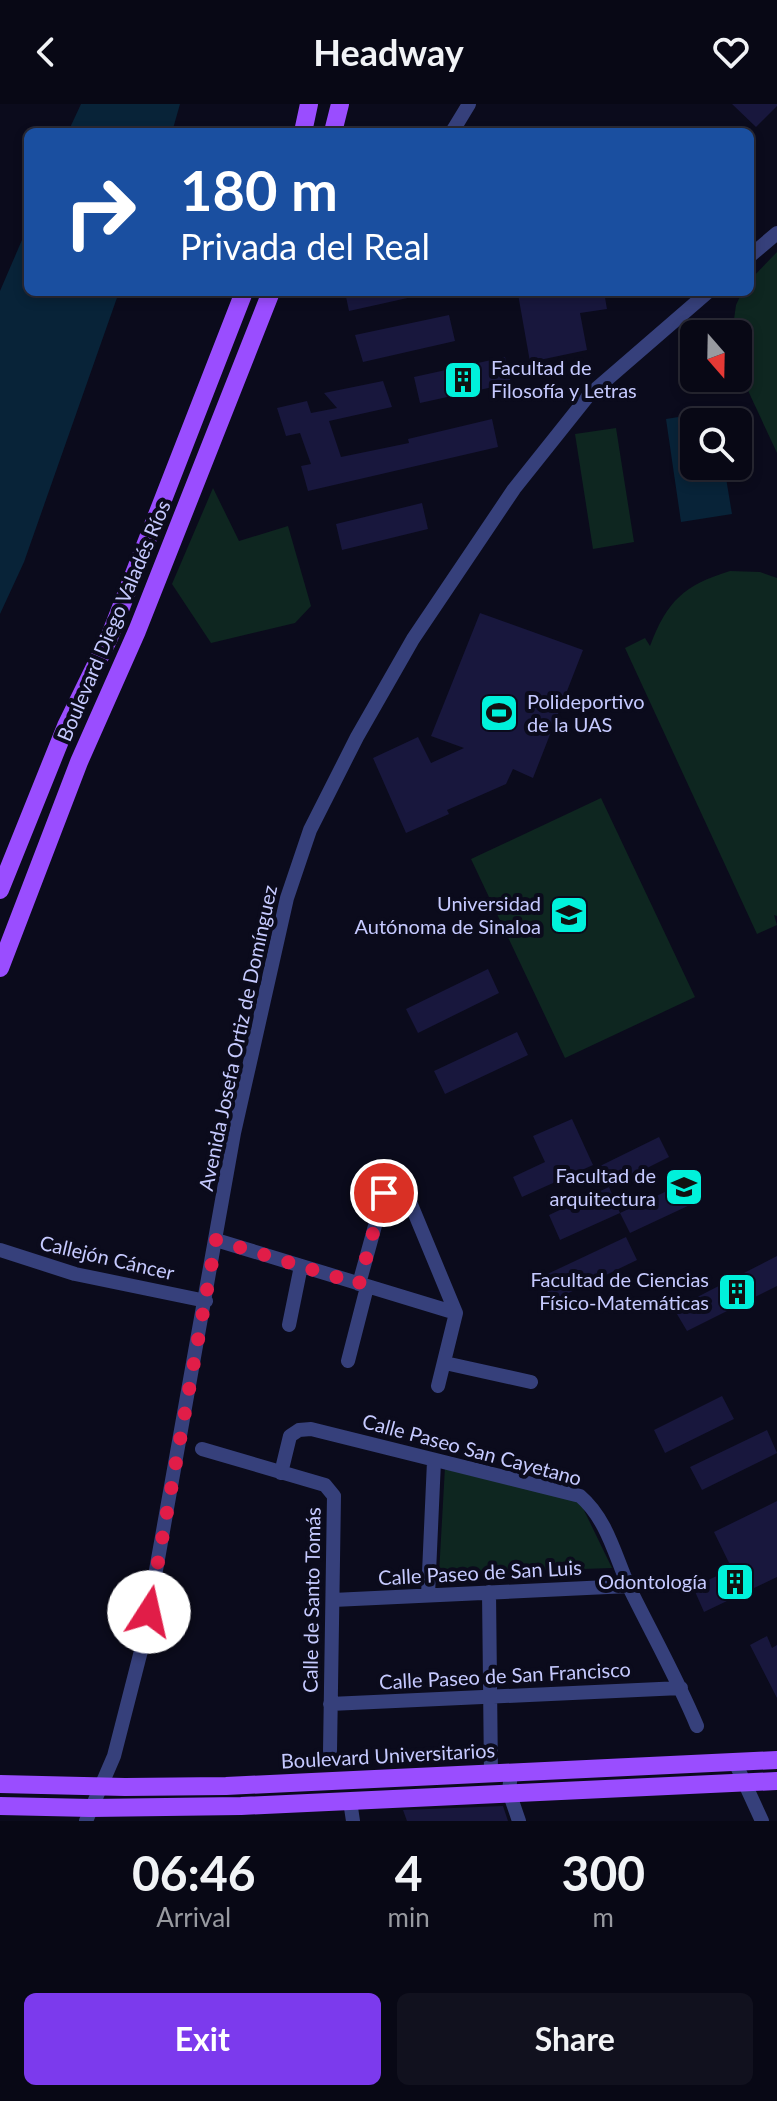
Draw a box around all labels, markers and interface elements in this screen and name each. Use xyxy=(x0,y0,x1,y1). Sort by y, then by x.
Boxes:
icon: back xyxy=(24,30,68,74)
text: Headway xyxy=(313,30,464,74)
icon: heart xyxy=(709,30,753,74)
text: 180 m xyxy=(180,156,338,223)
icon: right xyxy=(48,160,152,264)
text: Privada del Real xyxy=(180,224,430,268)
north arrow xyxy=(680,320,752,392)
map controls xyxy=(680,320,752,480)
place label: Facultad de Filosofía y Letras xyxy=(491,355,637,402)
building icon: Facultad de Filosofía y Letras xyxy=(442,359,484,401)
button: search xyxy=(680,408,752,480)
street label: Boulevard Diego Valadés Ríos xyxy=(51,497,175,745)
place label: Polideportivo de la UAS xyxy=(527,689,645,736)
sports icon: Polideportivo de la UAS xyxy=(478,692,520,734)
street label: Avenida Josefa Ortiz de Domínguez xyxy=(193,883,281,1193)
place label: Universidad Autónoma de Sinaloa xyxy=(355,891,541,938)
school or university icon: Universidad Autónoma de Sinaloa xyxy=(548,894,590,936)
pin xyxy=(350,1159,418,1227)
place label: Facultad de arquitectura xyxy=(549,1163,656,1210)
school or university icon: Facultad de arquitectura xyxy=(663,1166,705,1208)
icon: arrive xyxy=(362,1171,406,1215)
street label: Callejón Cáncer xyxy=(38,1230,178,1284)
place label: Facultad de Ciencias Físico-Matemáticas xyxy=(531,1267,709,1314)
building icon: Facultad de Ciencias Físico-Matemáticas xyxy=(716,1271,758,1313)
street label: Calle Paseo San Cayetano xyxy=(360,1408,584,1490)
street label: Calle de Santo Tomás xyxy=(297,1507,325,1693)
street label: Calle Paseo de San Luis xyxy=(378,1555,582,1589)
building icon: Odontología xyxy=(714,1561,756,1603)
place label: Odontología xyxy=(598,1569,707,1593)
position arrow xyxy=(107,1570,191,1654)
street label: Calle Paseo de San Francisco xyxy=(379,1656,631,1694)
street label: Boulevard Universitarios xyxy=(280,1737,496,1773)
text: 06:46 xyxy=(132,1844,256,1901)
text: 4 xyxy=(395,1844,423,1901)
text: 300 xyxy=(562,1844,645,1901)
text: Arrival xyxy=(156,1901,231,1933)
text: min xyxy=(388,1901,430,1933)
text: m xyxy=(593,1901,614,1933)
button: Exit xyxy=(24,1993,381,2085)
button: Share xyxy=(397,1993,753,2085)

